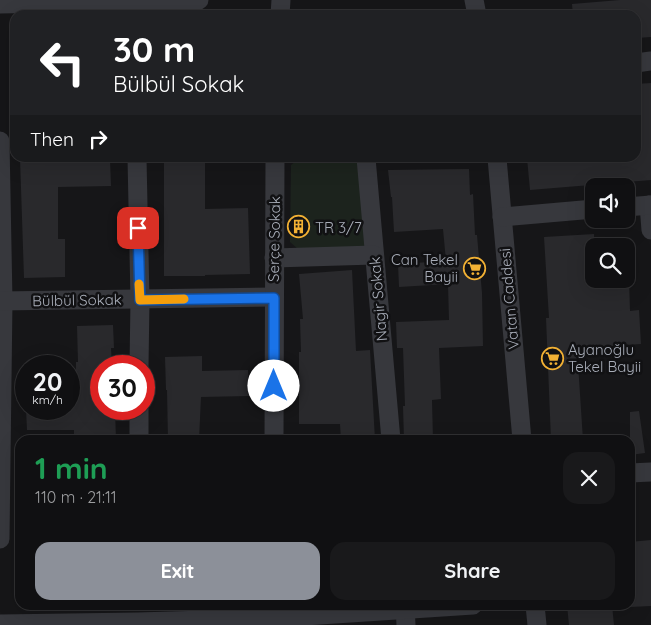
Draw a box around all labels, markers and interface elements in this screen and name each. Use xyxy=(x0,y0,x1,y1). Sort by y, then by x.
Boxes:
text: 30 m xyxy=(113,27,195,71)
icon: left xyxy=(30,30,95,95)
text: Bülbül Sokak xyxy=(113,70,244,98)
icon: right xyxy=(84,125,112,153)
text: Then xyxy=(30,127,74,151)
map controls xyxy=(585,178,635,288)
button: sound xyxy=(585,178,635,228)
street label: Serçe Sokak xyxy=(264,196,284,282)
pin xyxy=(117,207,159,249)
icon: arrive xyxy=(124,214,152,242)
building icon: TR 3/7 xyxy=(287,215,311,239)
place label: TR 3/7 xyxy=(315,218,362,237)
button: search xyxy=(585,238,635,288)
street label: Vatan Caddesi xyxy=(495,248,523,350)
place label: Can Tekel Bayii xyxy=(391,250,458,286)
street label: Nagir Sokak xyxy=(365,256,391,342)
supermarket icon: Can Tekel Bayii xyxy=(462,256,486,280)
street label: Bülbül Sokak xyxy=(32,290,122,310)
place label: Ayanoğlu Tekel Bayii xyxy=(568,340,641,376)
supermarket icon: Ayanoğlu Tekel Bayii xyxy=(540,346,564,370)
speed limit sign: 30 xyxy=(90,355,155,420)
position arrow xyxy=(247,359,299,411)
text: 20 xyxy=(33,366,62,397)
text: km/h xyxy=(32,392,63,407)
text: 1 min xyxy=(35,449,108,487)
button: close xyxy=(563,452,615,504)
text: 110 m · 21:11 xyxy=(35,487,117,507)
button: Exit xyxy=(35,542,320,600)
button: Share xyxy=(330,542,615,600)

